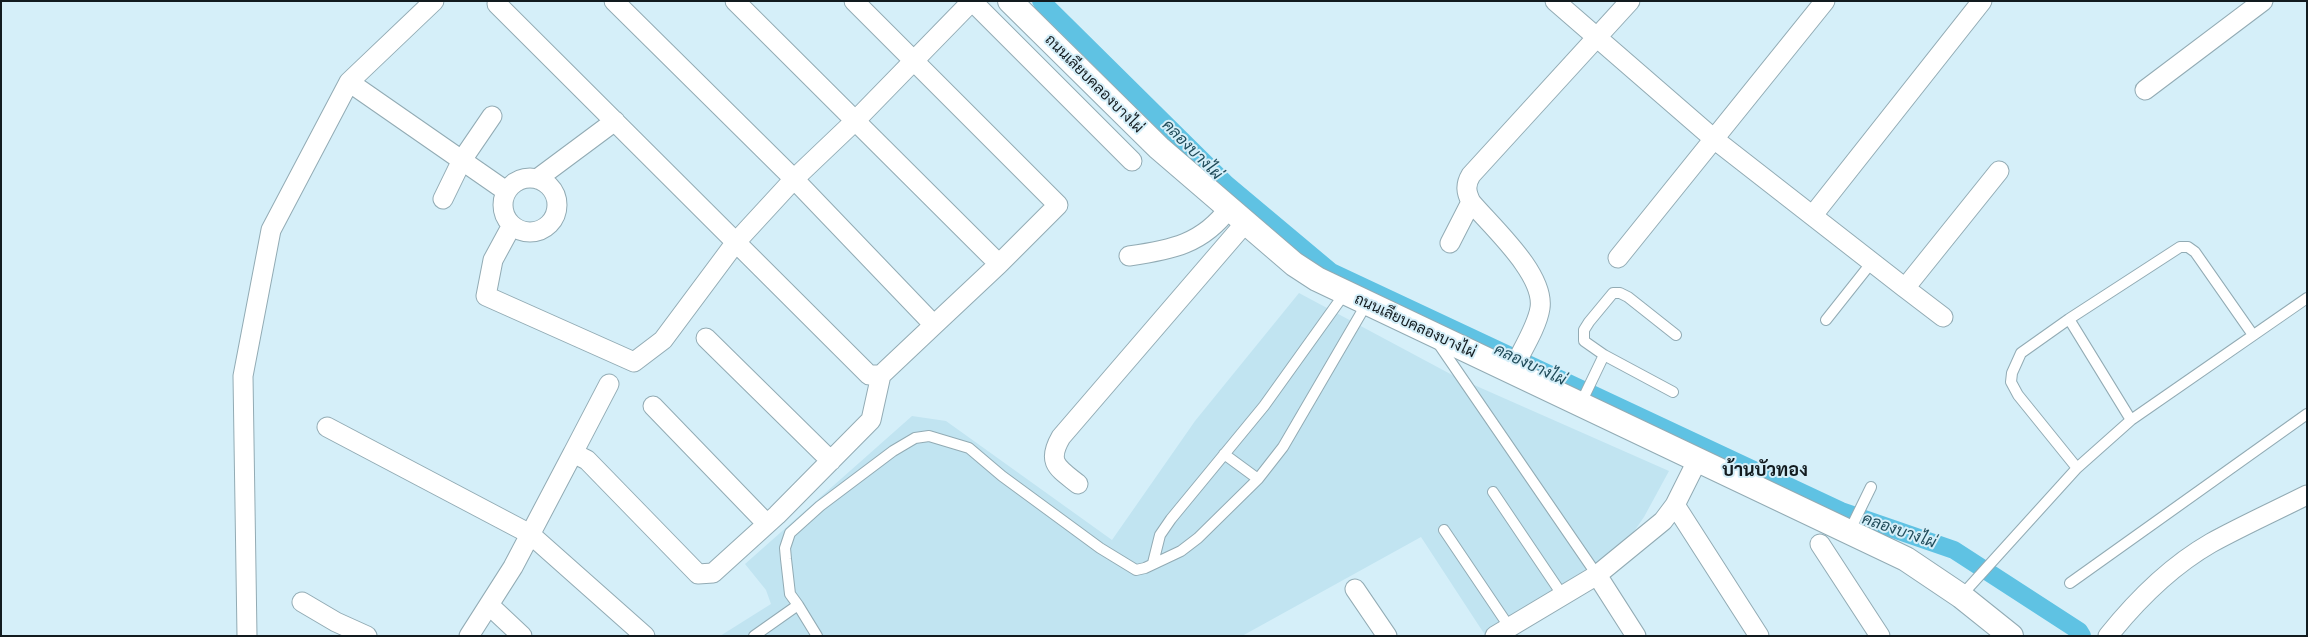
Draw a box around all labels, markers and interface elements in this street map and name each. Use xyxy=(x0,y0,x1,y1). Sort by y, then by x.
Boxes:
street label: ถนนเลียบคลองบางไผ่ xyxy=(1041,31,1147,137)
water label: คลองบางไผ่ xyxy=(1158,116,1226,184)
street label: ถนนเลียบคลองบางไผ่ xyxy=(1352,290,1478,362)
water label: คลองบางไผ่ xyxy=(1491,340,1569,390)
district label: บ้านบัวทอง xyxy=(1722,460,1808,482)
water label: คลองบางไผ่ xyxy=(1859,509,1939,553)

